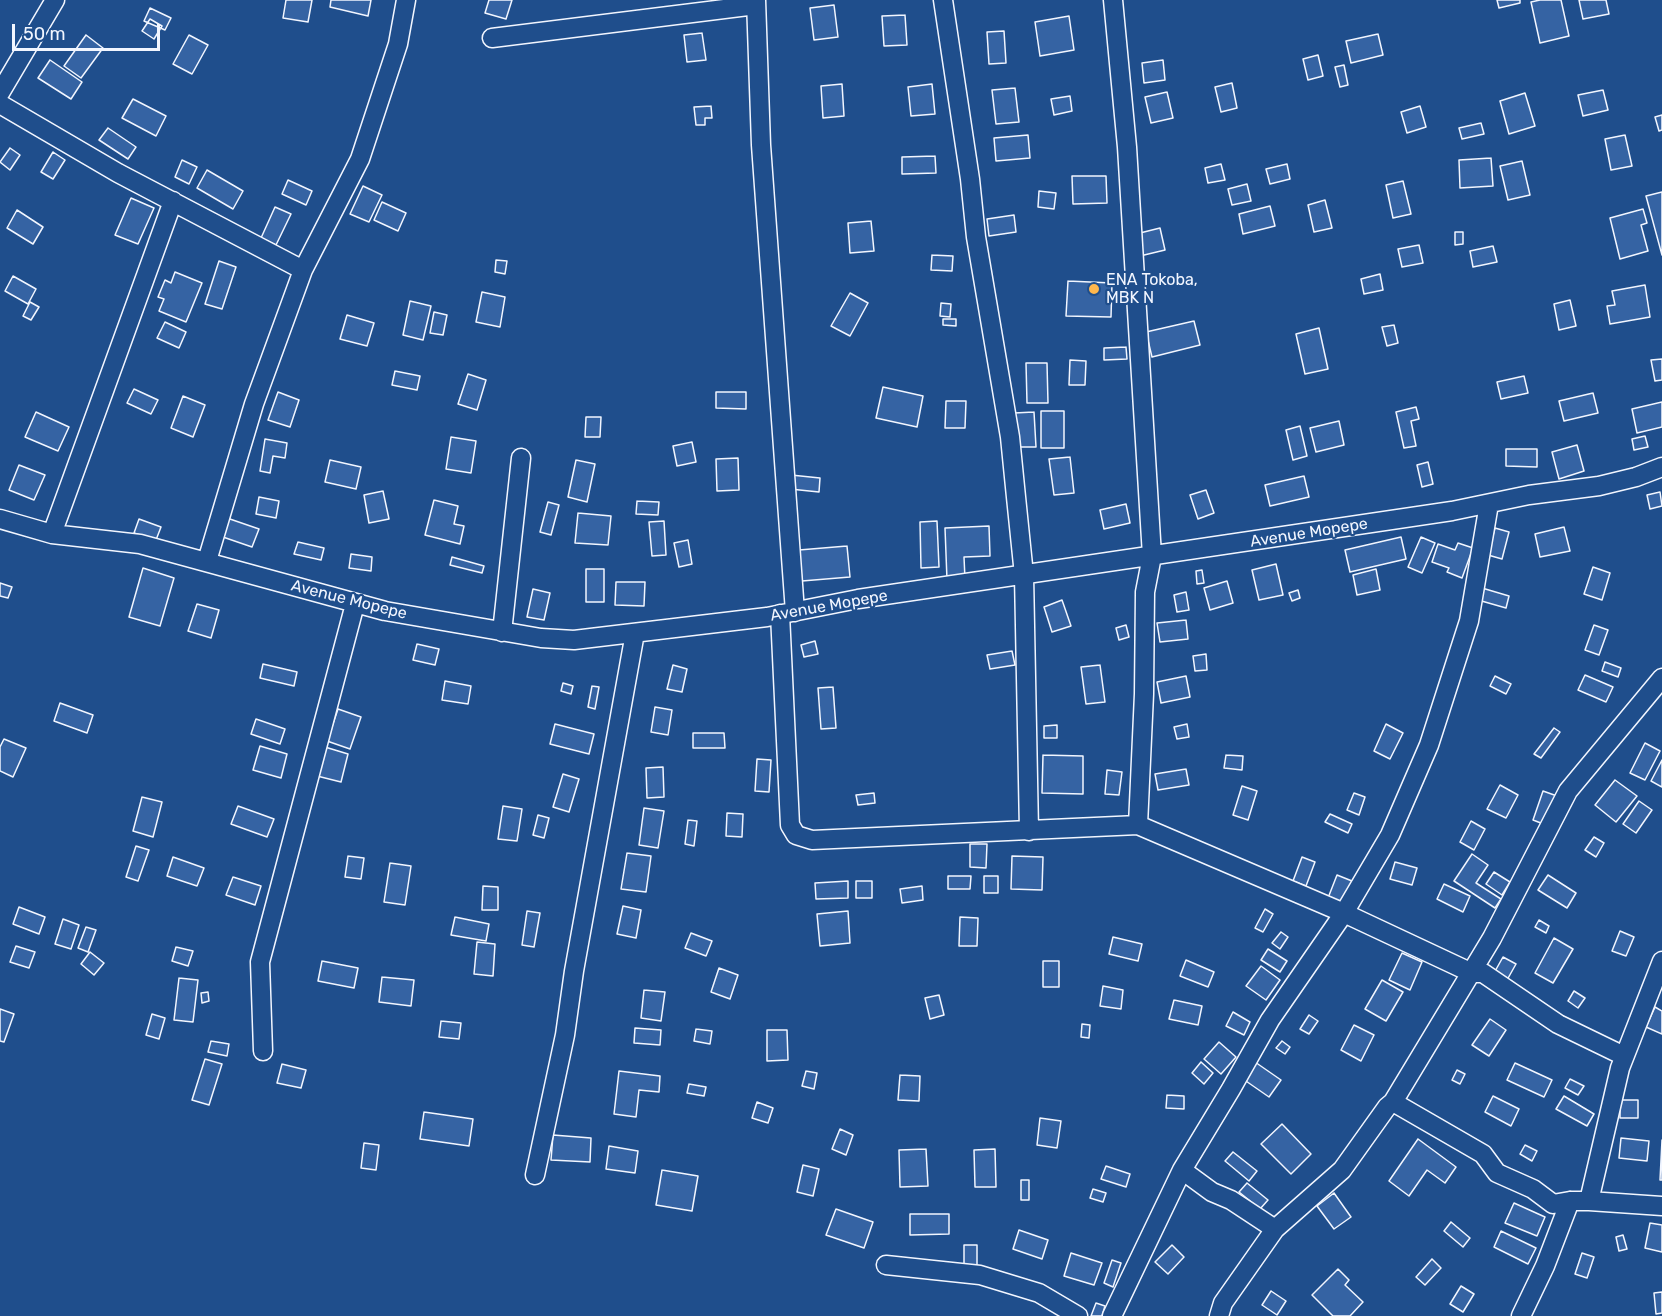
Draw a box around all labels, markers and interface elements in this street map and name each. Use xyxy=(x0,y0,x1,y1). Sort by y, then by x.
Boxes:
scale bar xyxy=(15,12,164,50)
text: 50 m xyxy=(23,23,66,45)
place label: ENA Tokoba, MBK N xyxy=(1106,270,1198,308)
marker: ENA Tokoba, MBK N xyxy=(1087,282,1101,296)
street label: Avenue Mopepe xyxy=(1249,514,1369,552)
street label: Avenue Mopepe xyxy=(289,576,409,624)
street label: Avenue Mopepe xyxy=(769,586,889,626)

